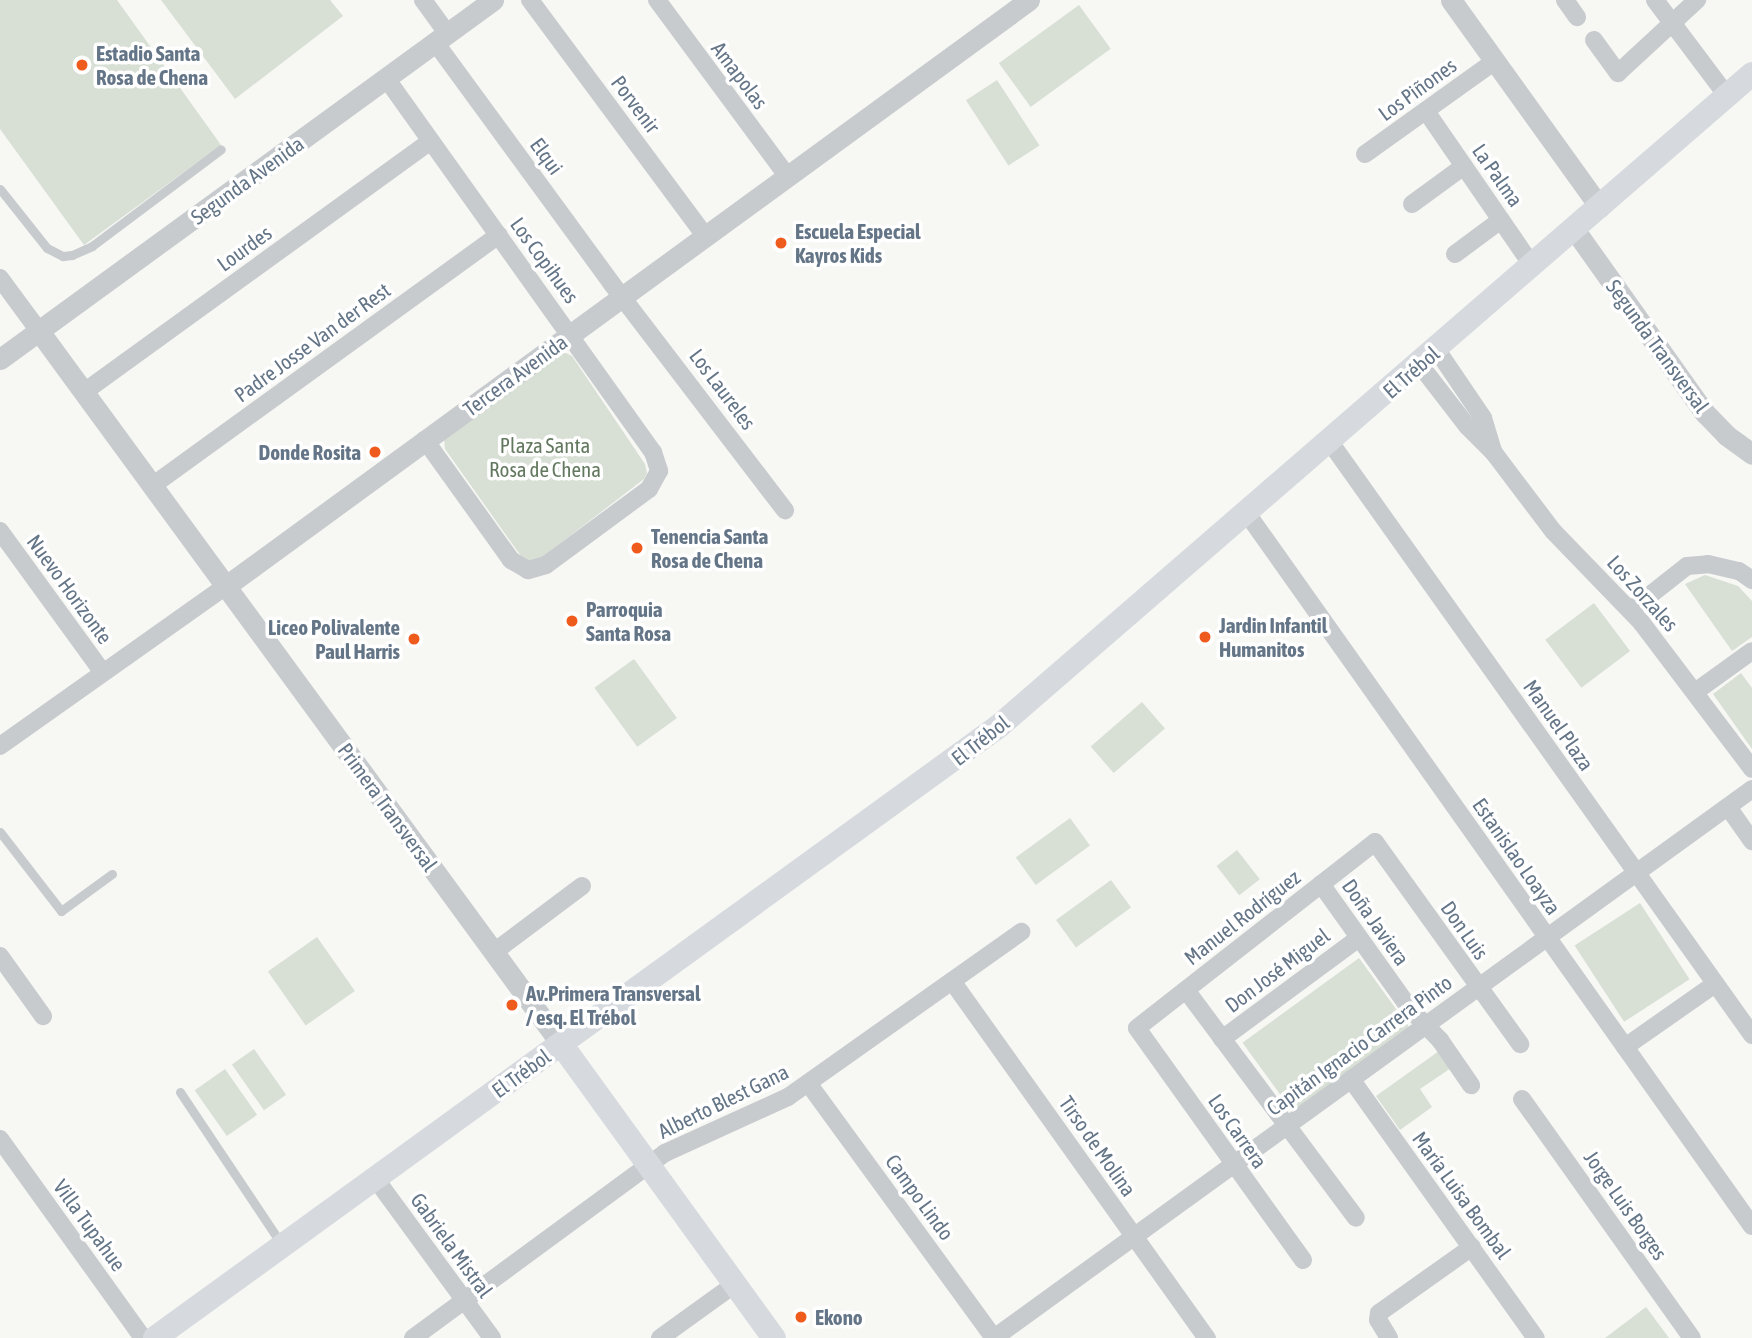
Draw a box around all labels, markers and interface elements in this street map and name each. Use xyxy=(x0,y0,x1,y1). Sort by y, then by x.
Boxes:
street label: Amapolas xyxy=(707,36,773,114)
place label: Estadio Santa Rosa de Chena xyxy=(96,40,208,90)
street label: Los Piñones xyxy=(1373,52,1461,126)
marker: Estadio Santa Rosa de Chena xyxy=(74,57,90,73)
street label: Porvenir xyxy=(606,70,666,138)
street label: Segunda Avenida xyxy=(186,131,308,229)
street label: Elqui xyxy=(525,133,569,179)
street label: La Palma xyxy=(1467,139,1529,211)
street label: Los Copihues xyxy=(506,212,584,308)
place label: Escuela Especial Kayros Kids xyxy=(795,218,921,268)
street label: Lourdes xyxy=(212,220,276,276)
marker: Escuela Especial Kayros Kids xyxy=(773,235,789,251)
street label: Segunda Transversal xyxy=(1601,275,1715,417)
street label: Padre Josse Van der Rest xyxy=(229,277,395,407)
street label: Tercera Avenida xyxy=(458,329,572,421)
street label: El Trébol xyxy=(1378,341,1444,403)
street label: Los Laureles xyxy=(685,344,761,434)
park label: Plaza Santa Rosa de Chena xyxy=(489,432,601,482)
place label: Donde Rosita xyxy=(258,439,361,465)
marker: Donde Rosita xyxy=(367,444,383,460)
place label: Tenencia Santa Rosa de Chena xyxy=(651,523,768,573)
street label: Nuevo Horizonte xyxy=(22,529,118,649)
marker: Tenencia Santa Rosa de Chena xyxy=(629,540,645,556)
street label: Los Zorzales xyxy=(1602,550,1684,636)
place label: Parroquia Santa Rosa xyxy=(586,596,671,646)
place label: Jardin Infantil Humanitos xyxy=(1219,612,1327,662)
marker: Parroquia Santa Rosa xyxy=(564,613,580,629)
place label: Liceo Polivalente Paul Harris xyxy=(268,614,400,664)
marker: Jardin Infantil Humanitos xyxy=(1197,629,1213,645)
marker: Liceo Polivalente Paul Harris xyxy=(406,631,422,647)
street label: Manuel Plaza xyxy=(1519,675,1599,775)
street label: El Trébol xyxy=(946,710,1014,770)
street label: Primera Transversal xyxy=(333,738,443,876)
street label: Estanislao Loayza xyxy=(1468,793,1566,919)
street label: Manuel Rodríguez xyxy=(1179,864,1305,970)
street label: Doña Javiera xyxy=(1337,874,1415,970)
street label: Don Luis xyxy=(1436,896,1494,964)
street label: Don José Miguel xyxy=(1220,923,1334,1017)
street label: Capitán Ignacio Carrera Pinto xyxy=(1262,969,1456,1121)
place label: Av.Primera Transversal / esq. El Trébol xyxy=(526,980,700,1030)
marker: Av.Primera Transversal / esq. El Trébol xyxy=(504,997,520,1013)
street label: El Trébol xyxy=(487,1043,555,1103)
street label: Alberto Blest Gana xyxy=(654,1059,792,1143)
street label: Los Carrera xyxy=(1203,1089,1273,1173)
street label: Tirso de Molina xyxy=(1054,1091,1142,1201)
street label: María Luisa Bombal xyxy=(1407,1127,1517,1263)
street label: Jorge Luis Borges xyxy=(1579,1146,1673,1264)
street label: Campo Lindo xyxy=(880,1149,960,1245)
street label: Villa Tupahue xyxy=(48,1174,132,1276)
street label: Gabriela Mistral xyxy=(406,1188,498,1302)
place label: Ekono xyxy=(815,1304,863,1330)
marker: Ekono xyxy=(793,1309,809,1325)

